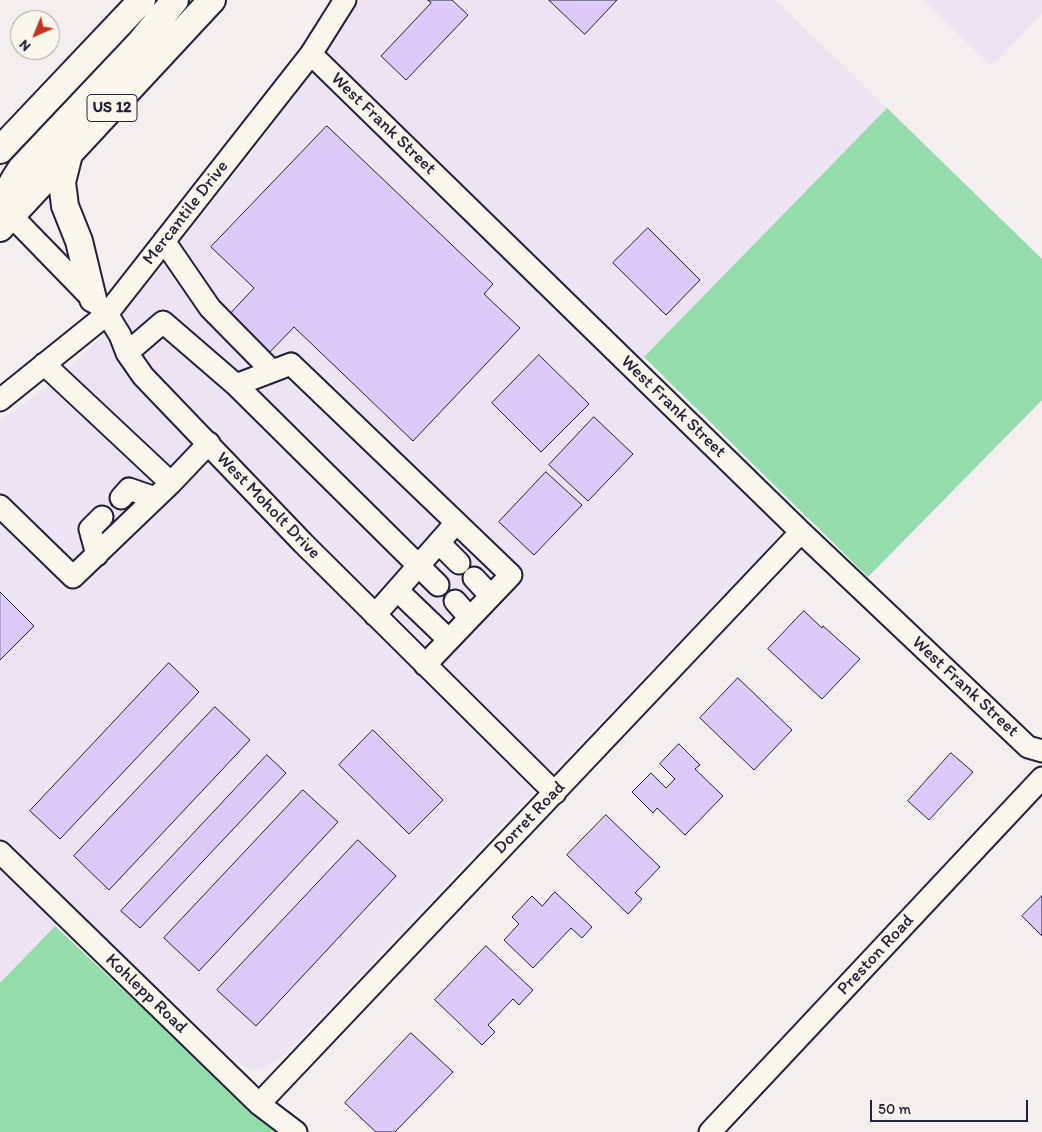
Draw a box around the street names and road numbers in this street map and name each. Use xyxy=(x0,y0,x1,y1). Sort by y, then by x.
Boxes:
street label: West Frank Street xyxy=(326,68,440,180)
road number: US 12 xyxy=(87,95,137,122)
street label: Mercantile Drive xyxy=(138,156,234,270)
street label: West Frank Street xyxy=(616,351,730,463)
street label: West Moholt Drive xyxy=(211,448,325,564)
street label: West Frank Street xyxy=(907,632,1023,742)
street label: Dorret Road xyxy=(490,777,570,859)
street label: Preston Road xyxy=(833,910,919,1000)
street label: Kohlepp Road xyxy=(100,949,192,1039)

